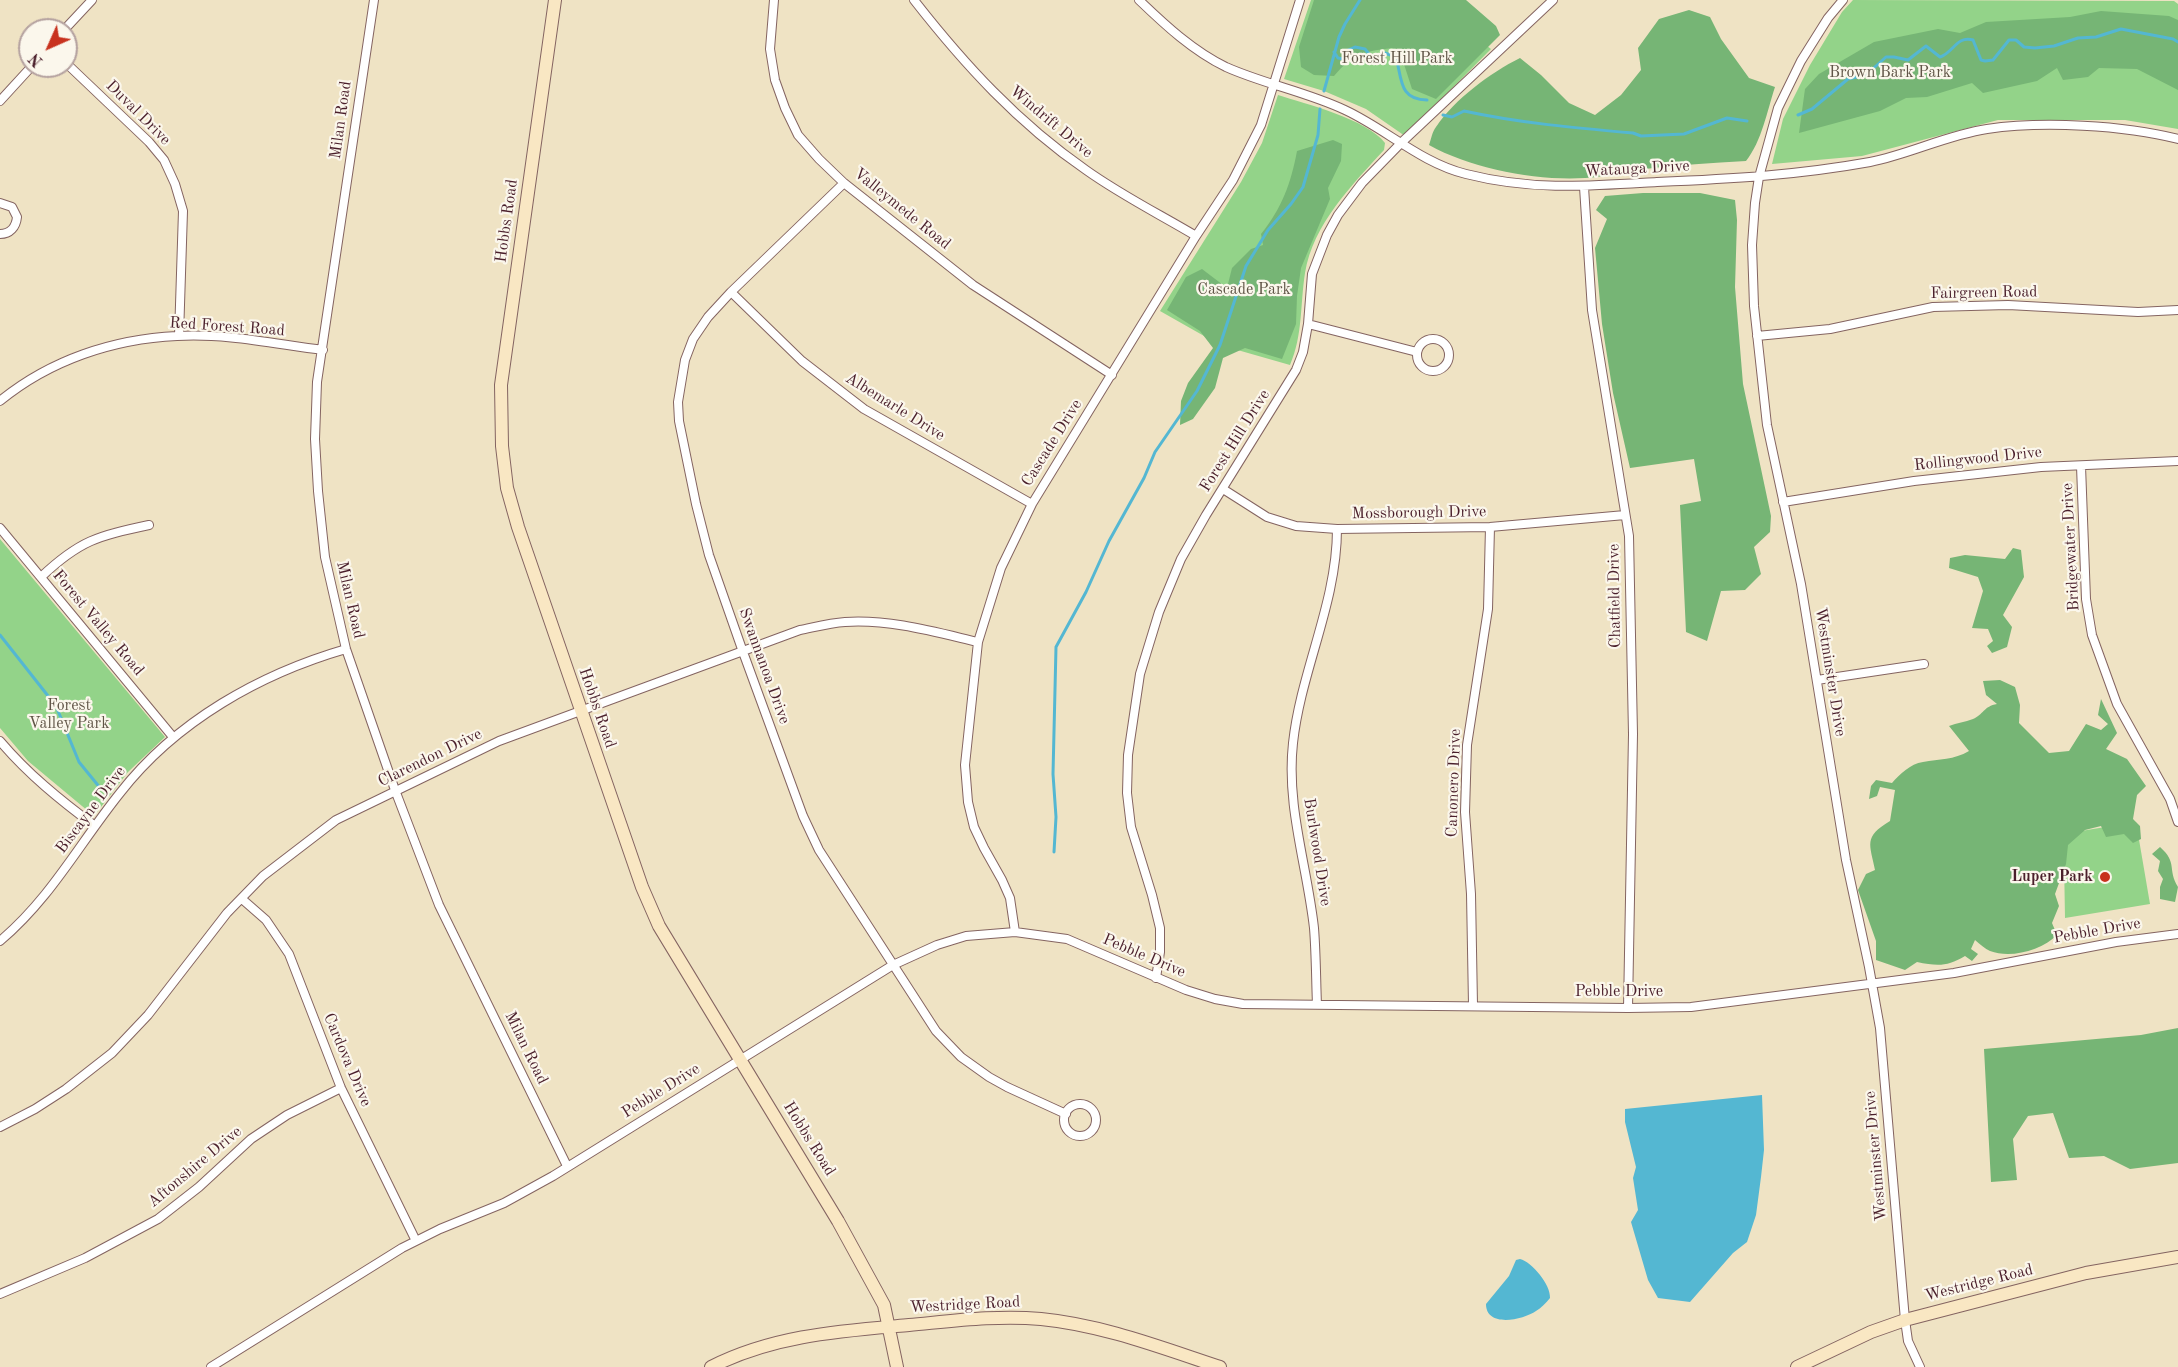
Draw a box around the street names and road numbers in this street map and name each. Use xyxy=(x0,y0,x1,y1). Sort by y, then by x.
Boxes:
street label: Duval Drive xyxy=(101,76,175,150)
street label: Milan Road xyxy=(326,80,356,160)
street label: Windrift Drive xyxy=(1006,82,1096,162)
street label: Watauga Drive xyxy=(1584,157,1690,181)
street label: Valleymede Road xyxy=(850,164,954,254)
street label: Hobbs Road xyxy=(492,178,522,264)
street label: Fairgreen Road xyxy=(1930,282,2038,304)
street label: Red Forest Road xyxy=(169,313,285,341)
street label: Albemarle Drive xyxy=(842,369,948,445)
street label: Forest Hill Drive xyxy=(1196,386,1274,496)
street label: Cascade Drive xyxy=(1018,396,1086,490)
street label: Rollingwood Drive xyxy=(1913,443,2043,475)
street label: Bridgewater Drive xyxy=(2058,482,2084,612)
street label: Mossborough Drive xyxy=(1352,502,1486,524)
street label: Chatfield Drive xyxy=(1604,544,1626,648)
street label: Milan Road xyxy=(332,559,368,641)
street label: Forest Valley Road xyxy=(48,566,148,680)
street label: Swannanoa Drive xyxy=(734,605,794,727)
street label: Westminster Drive xyxy=(1810,606,1850,738)
street label: Hobbs Road xyxy=(574,665,620,751)
street label: Clarendon Drive xyxy=(375,725,485,791)
street label: Canonero Drive xyxy=(1443,728,1465,838)
street label: Biscayne Drive xyxy=(52,763,130,857)
street label: Burlwood Drive xyxy=(1299,797,1335,907)
street label: Pebble Drive xyxy=(2052,914,2142,948)
street label: Pebble Drive xyxy=(1100,930,1188,982)
street label: Pebble Drive xyxy=(1575,982,1663,1002)
street label: Milan Road xyxy=(500,1008,552,1088)
street label: Cardova Drive xyxy=(319,1010,375,1110)
street label: Pebble Drive xyxy=(618,1059,704,1123)
street label: Westminster Drive xyxy=(1861,1090,1891,1222)
street label: Hobbs Road xyxy=(779,1098,839,1180)
street label: Aftonshire Drive xyxy=(144,1122,246,1212)
street label: Westridge Road xyxy=(1923,1260,2035,1306)
street label: Westridge Road xyxy=(909,1293,1021,1317)

